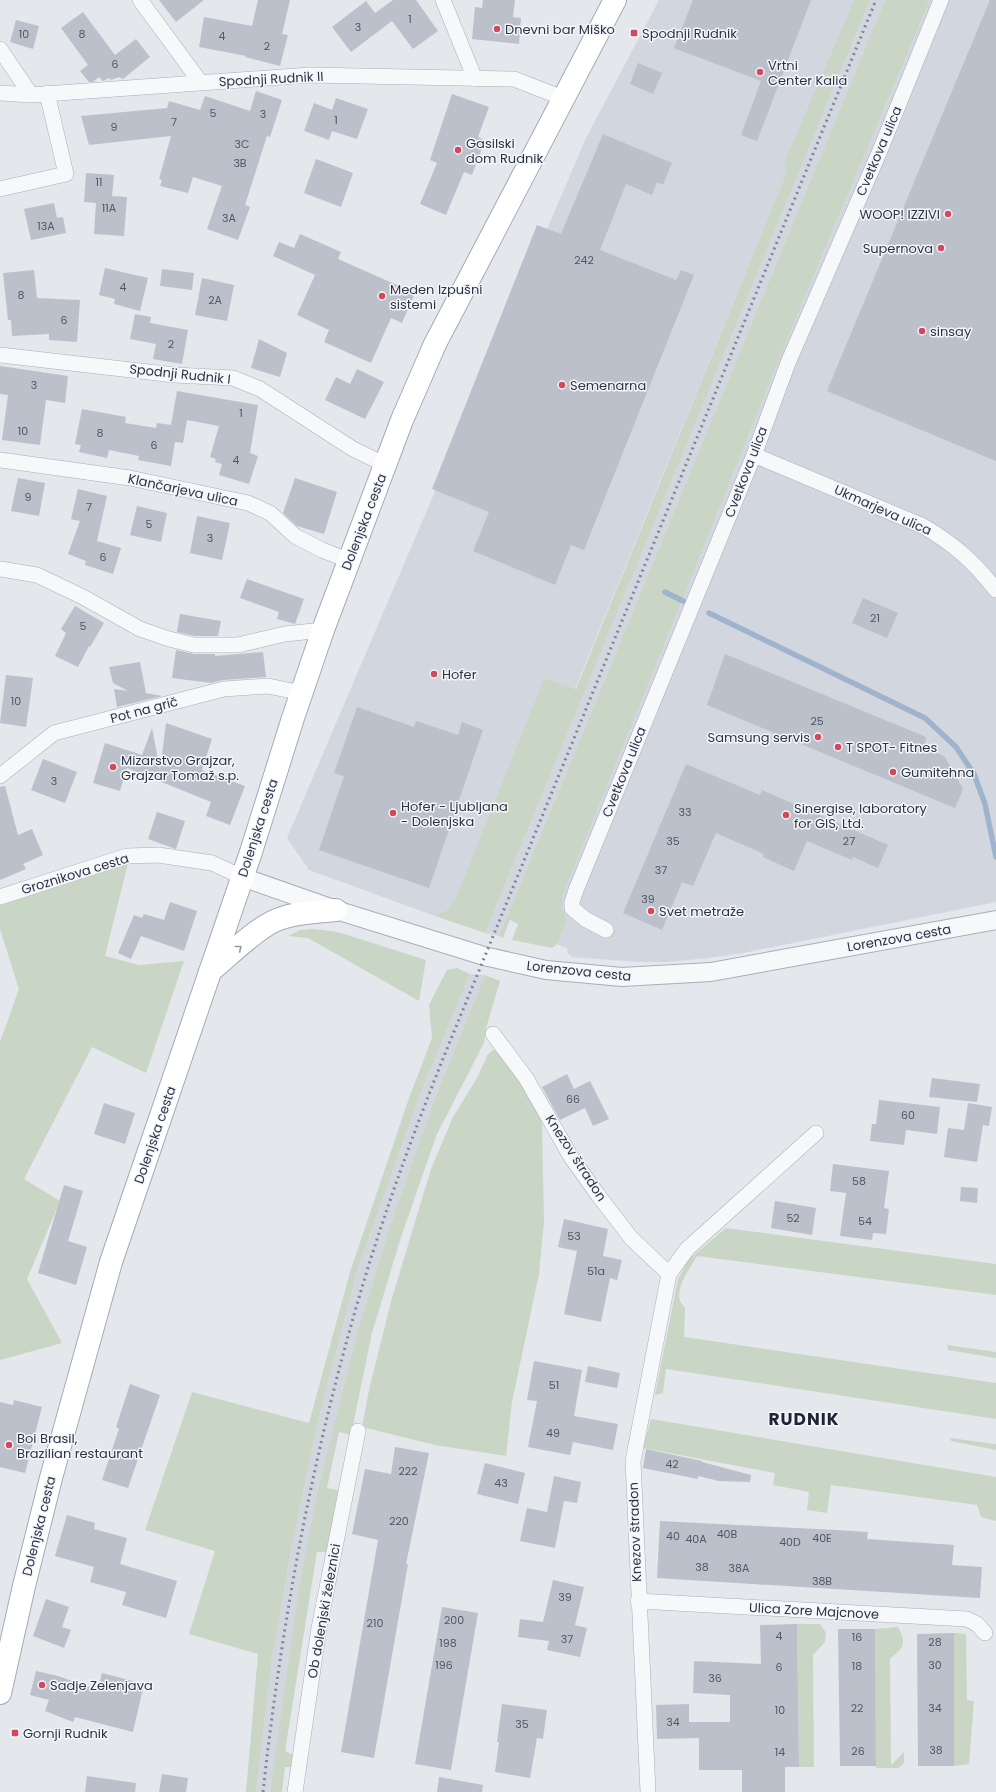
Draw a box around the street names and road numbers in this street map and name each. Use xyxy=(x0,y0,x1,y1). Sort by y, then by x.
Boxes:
street label: Spodnji Rudnik II xyxy=(218,67,324,91)
street label: Cvetkova ulica xyxy=(851,103,907,199)
street label: Spodnji Rudnik I xyxy=(128,359,232,389)
street label: Cvetkova ulica xyxy=(720,424,772,520)
street label: Klančarjeva ulica xyxy=(126,469,240,511)
street label: Dolenjska cesta xyxy=(337,471,391,573)
street label: Ukmarjeva ulica xyxy=(831,480,935,540)
street label: Pot na grič xyxy=(108,692,180,728)
street label: Cvetkova ulica xyxy=(597,724,651,820)
street label: Dolenjska cesta xyxy=(233,776,283,880)
street label: Groznikova cesta xyxy=(19,849,131,899)
street label: Lorenzova cesta xyxy=(846,920,952,956)
street label: Lorenzova cesta xyxy=(526,956,632,986)
street label: Dolenjska cesta xyxy=(129,1084,181,1186)
street label: Knezov štradon xyxy=(541,1111,611,1205)
street label: Dolenjska cesta xyxy=(17,1474,61,1578)
street label: Knezov štradon xyxy=(624,1482,646,1582)
street label: Ob dolenjski železnici xyxy=(303,1542,345,1680)
street label: Ulica Zore Majcnove xyxy=(749,1598,879,1624)

